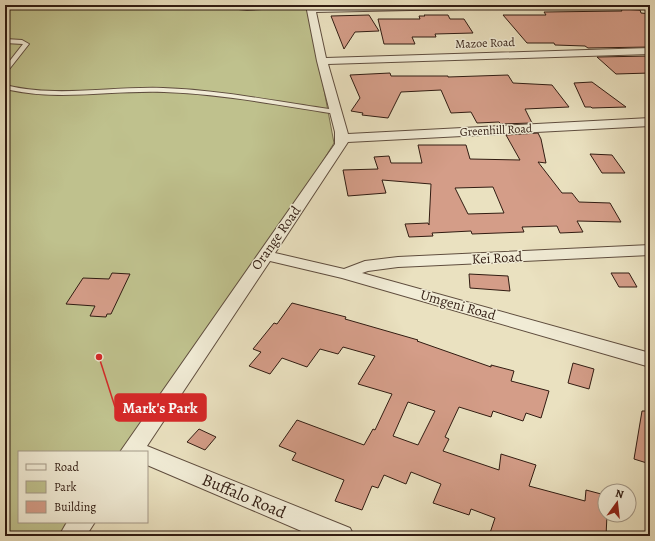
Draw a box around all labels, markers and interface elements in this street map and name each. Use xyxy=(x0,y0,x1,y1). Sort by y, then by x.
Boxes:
street label: Mazoe Road xyxy=(455,34,516,52)
street label: Greenhill Road xyxy=(459,120,533,140)
street label: Orange Road xyxy=(247,202,305,274)
street label: Kei Road xyxy=(471,247,523,269)
street label: Umgeni Road xyxy=(418,285,498,325)
callout: Mark's Park xyxy=(115,394,206,421)
text: Mark's Park xyxy=(123,398,198,418)
legend xyxy=(18,451,148,523)
text: Road xyxy=(54,459,80,475)
street label: Buffalo Road xyxy=(198,468,290,524)
text: Park xyxy=(54,479,77,495)
north arrow xyxy=(597,483,637,523)
text: N xyxy=(614,486,625,502)
text: Building xyxy=(54,499,96,515)

